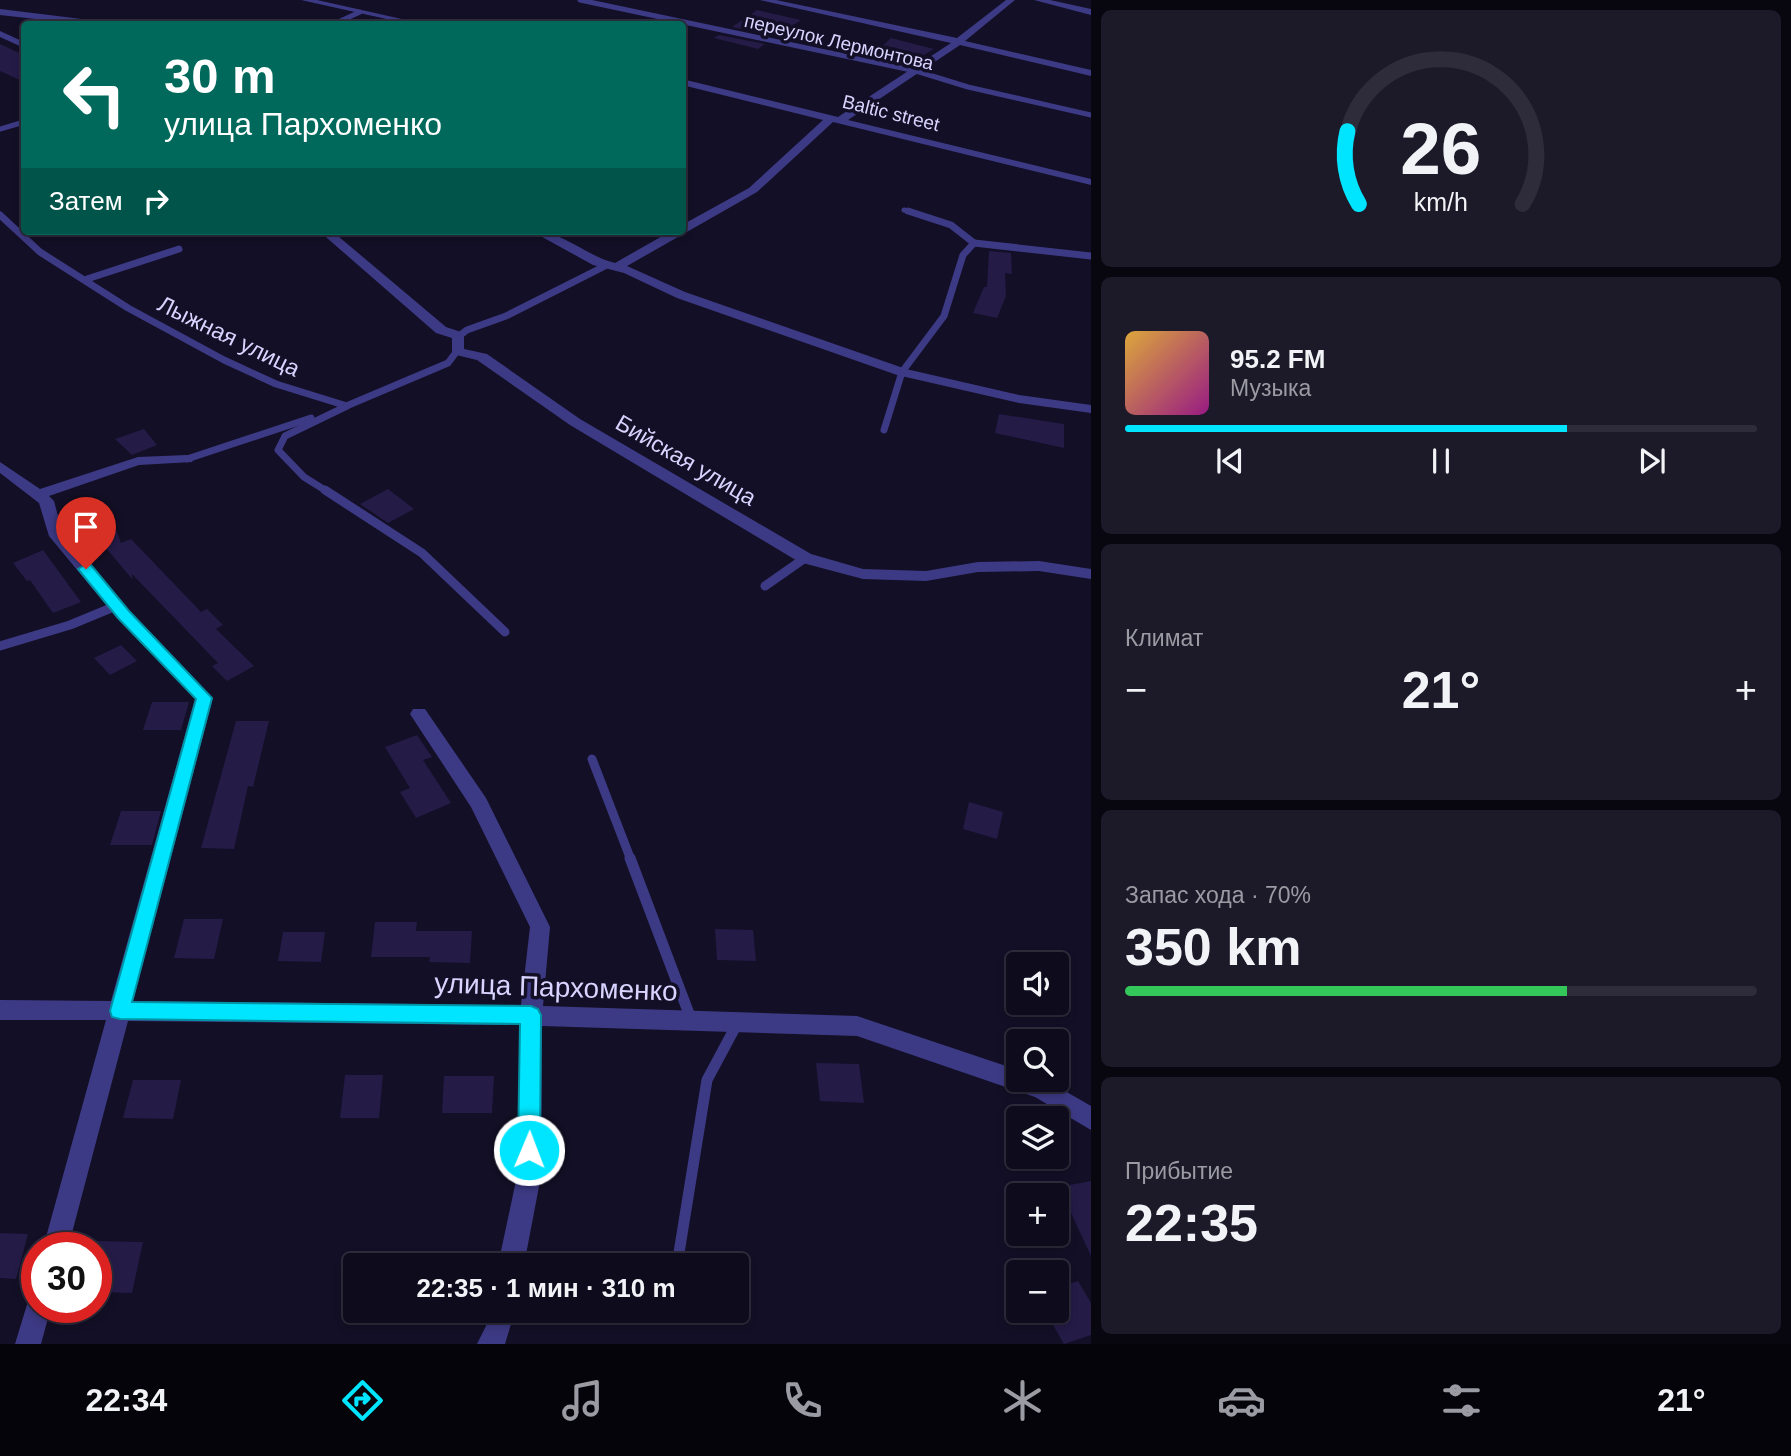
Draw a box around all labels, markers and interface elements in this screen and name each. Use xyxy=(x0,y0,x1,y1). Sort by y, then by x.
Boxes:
street label: переулок Лермонтова xyxy=(742,10,936,74)
icon: left xyxy=(49,49,140,140)
text: 30 m xyxy=(164,49,276,103)
street label: Baltic street xyxy=(840,91,942,135)
text: улица Пархоменко xyxy=(164,106,442,142)
text: 26 xyxy=(1401,109,1481,190)
icon: right xyxy=(137,182,175,220)
text: Затем xyxy=(49,186,123,216)
text: km/h xyxy=(1414,188,1468,216)
street label: Лыжная улица xyxy=(154,290,304,382)
text: 95.2 FM xyxy=(1230,344,1325,374)
text: Музыка xyxy=(1230,375,1311,401)
street label: Бийская улица xyxy=(611,409,761,511)
icon: previous xyxy=(1211,442,1249,480)
icon: pause xyxy=(1422,442,1460,480)
icon: next xyxy=(1633,442,1671,480)
pin xyxy=(56,497,116,569)
icon: arrive xyxy=(67,508,105,546)
text: Климат xyxy=(1125,625,1203,651)
text: 21° xyxy=(1402,661,1480,719)
text: − xyxy=(1125,669,1147,711)
text: + xyxy=(1735,669,1757,711)
text: Запас хода · 70% xyxy=(1125,882,1311,908)
text: 350 km xyxy=(1125,918,1301,976)
map controls xyxy=(1006,952,1069,1323)
button: sound xyxy=(1006,952,1069,1015)
street label: улица Пархоменко xyxy=(434,967,678,1007)
button: search xyxy=(1006,1029,1069,1092)
button: layers xyxy=(1006,1106,1069,1169)
position arrow xyxy=(492,1113,566,1187)
text: Прибытие xyxy=(1125,1158,1233,1184)
button: + xyxy=(1006,1183,1069,1246)
text: 22:35 xyxy=(1125,1194,1258,1252)
speed limit sign: 30 xyxy=(21,1232,112,1323)
button: − xyxy=(1006,1260,1069,1323)
text: 22:35 · 1 мин · 310 m xyxy=(416,1273,676,1303)
icon: directions xyxy=(338,1376,387,1425)
icon: music xyxy=(558,1376,607,1425)
icon: phone xyxy=(778,1376,827,1425)
icon: climate xyxy=(998,1376,1047,1425)
icon: car xyxy=(1217,1376,1266,1425)
icon: filters xyxy=(1437,1376,1486,1425)
text: 22:34 xyxy=(85,1382,167,1418)
text: 21° xyxy=(1657,1382,1706,1418)

